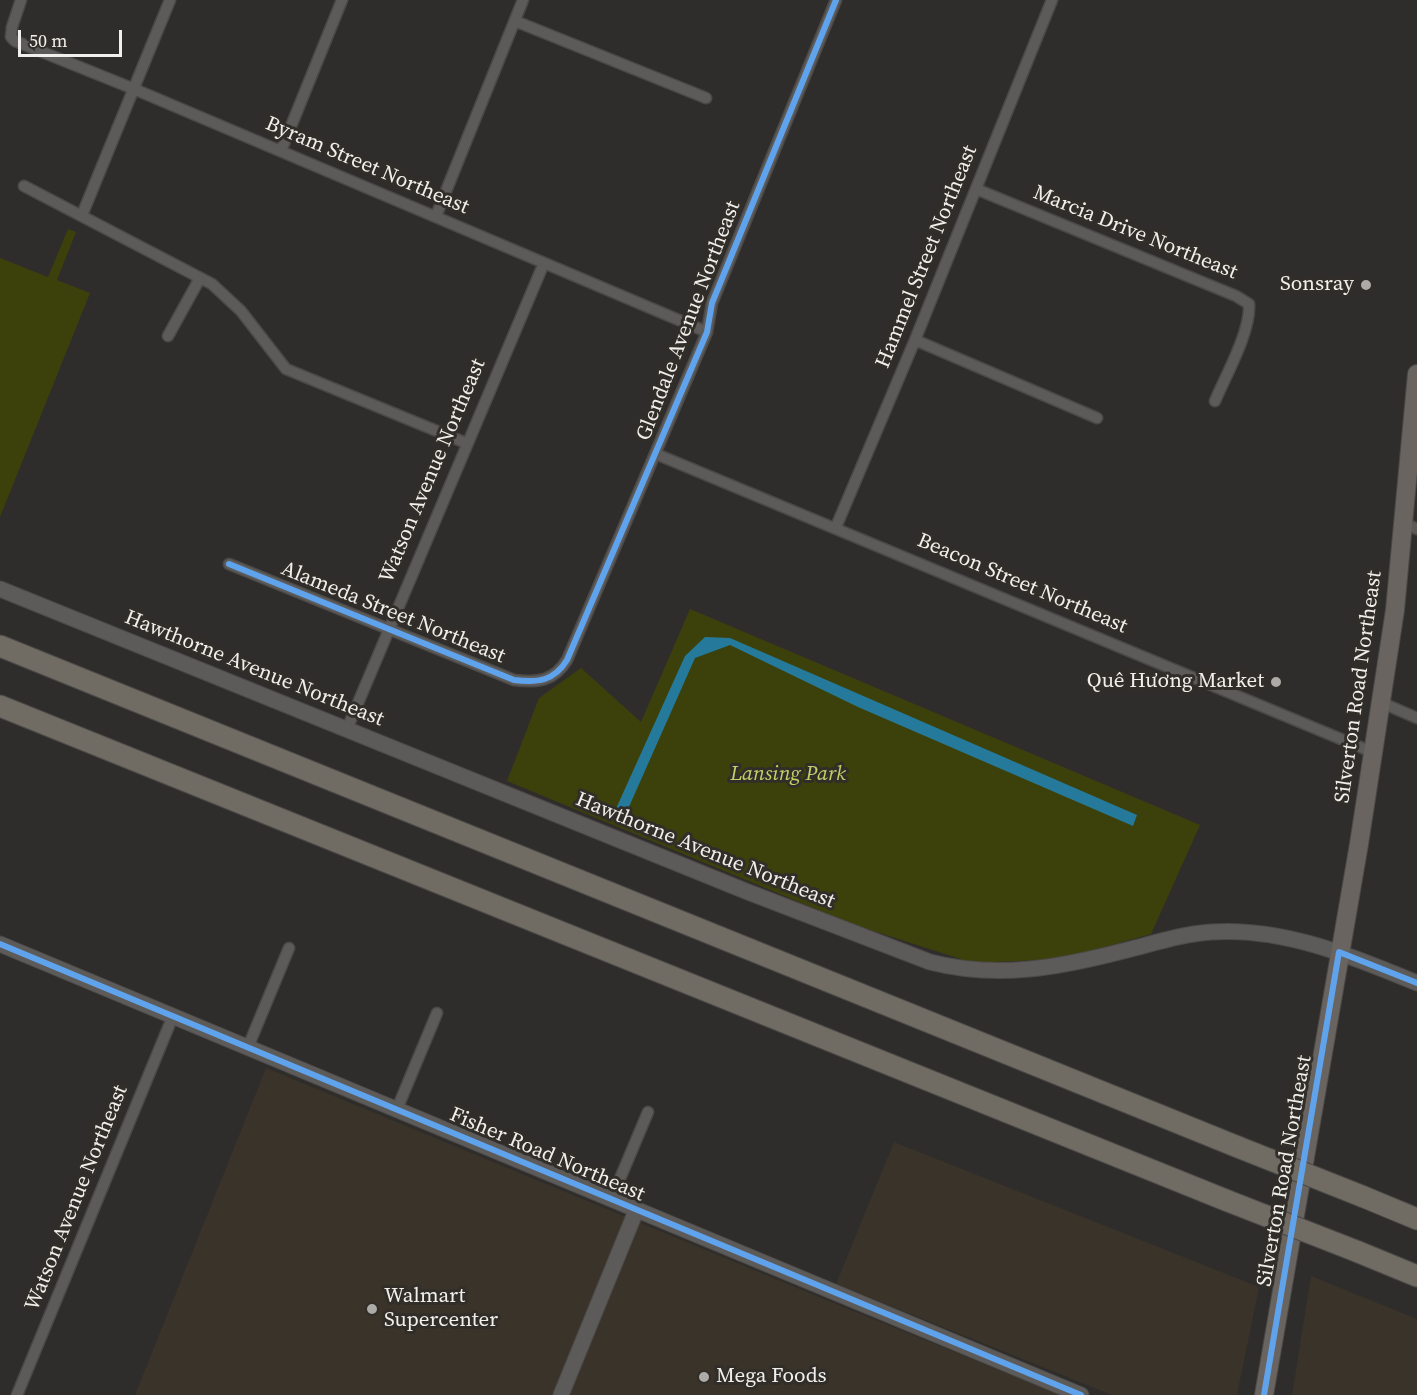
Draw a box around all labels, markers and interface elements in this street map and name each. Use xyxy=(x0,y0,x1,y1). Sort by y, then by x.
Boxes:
scale bar xyxy=(21,18,124,56)
text: 50 m xyxy=(29,28,67,53)
street label: Byram Street Northeast xyxy=(261,112,473,220)
street label: Hammel Street Northeast xyxy=(871,142,983,372)
street label: Marcia Drive Northeast xyxy=(1029,180,1241,286)
street label: Glendale Avenue Northeast xyxy=(632,198,746,444)
place label: Sonsray xyxy=(1280,272,1354,298)
marker: Sonsray xyxy=(1359,278,1373,292)
street label: Watson Avenue Northeast xyxy=(374,355,492,587)
street label: Beacon Street Northeast xyxy=(913,528,1131,640)
street label: Alameda Street Northeast xyxy=(277,557,509,669)
street label: Silverton Road Northeast xyxy=(1330,569,1388,805)
street label: Hawthorne Avenue Northeast xyxy=(121,605,387,733)
place label: Quê Hương Market xyxy=(1087,669,1264,695)
marker: Quê Hương Market xyxy=(1269,675,1283,689)
park label: Lansing Park xyxy=(730,762,846,788)
street label: Hawthorne Avenue Northeast xyxy=(572,787,838,915)
street label: Silverton Road Northeast xyxy=(1252,1053,1318,1289)
street label: Watson Avenue Northeast xyxy=(20,1082,134,1314)
street label: Fisher Road Northeast xyxy=(446,1103,648,1207)
place label: Walmart Supercenter xyxy=(384,1284,498,1334)
marker: Walmart Supercenter xyxy=(365,1302,379,1316)
place label: Mega Foods xyxy=(716,1364,827,1390)
marker: Mega Foods xyxy=(697,1370,711,1384)

